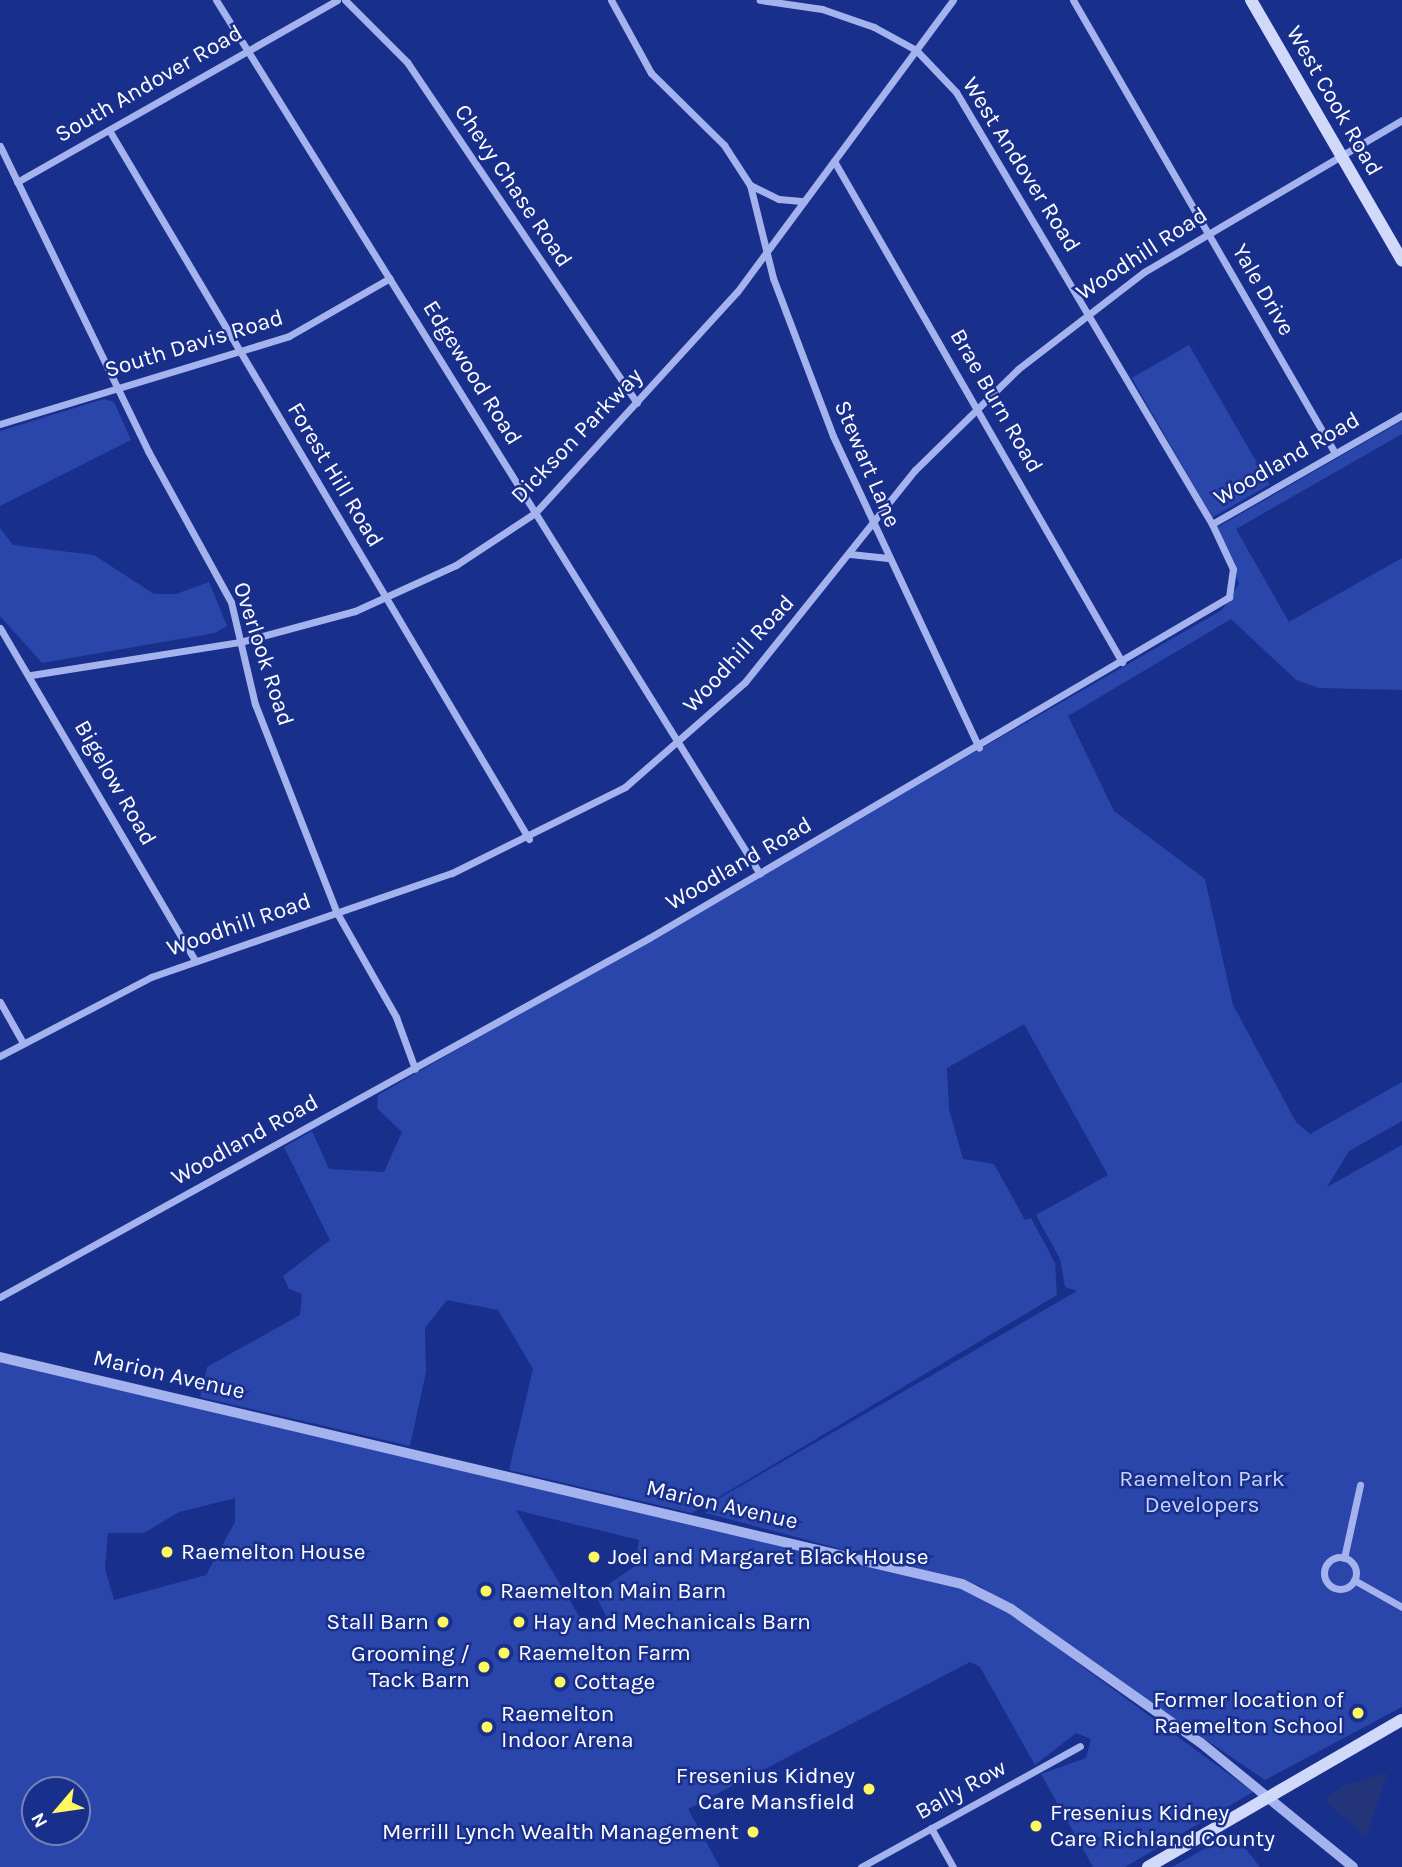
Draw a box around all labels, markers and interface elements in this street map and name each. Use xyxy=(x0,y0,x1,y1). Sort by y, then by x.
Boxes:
street label: South Andover Road xyxy=(50,19,248,149)
street label: West Cook Road xyxy=(1280,21,1388,181)
street label: West Andover Road xyxy=(956,72,1086,258)
street label: Chevy Chase Road xyxy=(448,99,578,273)
street label: Woodhill Road xyxy=(1071,201,1213,307)
street label: Yale Drive xyxy=(1226,239,1300,341)
street label: Edgewood Road xyxy=(417,296,527,450)
street label: South Davis Road xyxy=(101,304,287,384)
street label: Brae Burn Road xyxy=(944,324,1048,478)
street label: Dickson Parkway xyxy=(505,363,649,509)
street label: Stewart Lane xyxy=(828,396,906,532)
street label: Forest Hill Road xyxy=(281,398,389,552)
street label: Woodland Road xyxy=(1209,406,1365,512)
street label: Overlook Road xyxy=(227,579,299,729)
street label: Woodhill Road xyxy=(678,590,800,718)
street label: Bigelow Road xyxy=(68,715,162,851)
street label: Woodland Road xyxy=(661,811,817,917)
street label: Woodhill Road xyxy=(163,887,315,963)
street label: Woodland Road xyxy=(167,1088,323,1192)
street label: Marion Avenue xyxy=(90,1344,248,1406)
park label: Raemelton Park Developers xyxy=(1119,1465,1285,1519)
street label: Marion Avenue xyxy=(643,1474,801,1536)
place label: Raemelton House xyxy=(181,1538,366,1566)
place label: Joel and Margaret Black House xyxy=(608,1543,929,1571)
marker: Raemelton House xyxy=(159,1544,175,1560)
marker: Joel and Margaret Black House xyxy=(586,1549,602,1565)
place label: Raemelton Main Barn xyxy=(500,1577,726,1605)
marker: Raemelton Main Barn xyxy=(478,1583,494,1599)
place label: Stall Barn xyxy=(326,1608,429,1636)
place label: Hay and Mechanicals Barn xyxy=(533,1608,811,1636)
marker: Stall Barn xyxy=(435,1614,451,1630)
marker: Hay and Mechanicals Barn xyxy=(511,1614,527,1630)
place label: Raemelton Farm xyxy=(518,1639,691,1667)
place label: Grooming / Tack Barn xyxy=(351,1640,470,1694)
marker: Raemelton Farm xyxy=(496,1645,512,1661)
marker: Grooming / Tack Barn xyxy=(476,1659,492,1675)
place label: Cottage xyxy=(574,1668,655,1696)
marker: Cottage xyxy=(552,1674,568,1690)
place label: Former location of Raemelton School xyxy=(1153,1686,1344,1740)
place label: Raemelton Indoor Arena xyxy=(501,1700,634,1754)
marker: Former location of Raemelton School xyxy=(1350,1705,1366,1721)
marker: Raemelton Indoor Arena xyxy=(479,1719,495,1735)
street label: Bally Row xyxy=(911,1754,1011,1826)
place label: Fresenius Kidney Care Mansfield xyxy=(676,1762,855,1816)
north arrow xyxy=(21,1776,91,1846)
marker: Fresenius Kidney Care Mansfield xyxy=(861,1781,877,1797)
place label: Fresenius Kidney Care Richland County xyxy=(1050,1799,1275,1853)
text: N xyxy=(26,1809,52,1832)
place label: Merrill Lynch Wealth Management xyxy=(382,1818,739,1846)
marker: Fresenius Kidney Care Richland County xyxy=(1028,1818,1044,1834)
marker: Merrill Lynch Wealth Management xyxy=(745,1824,761,1840)

